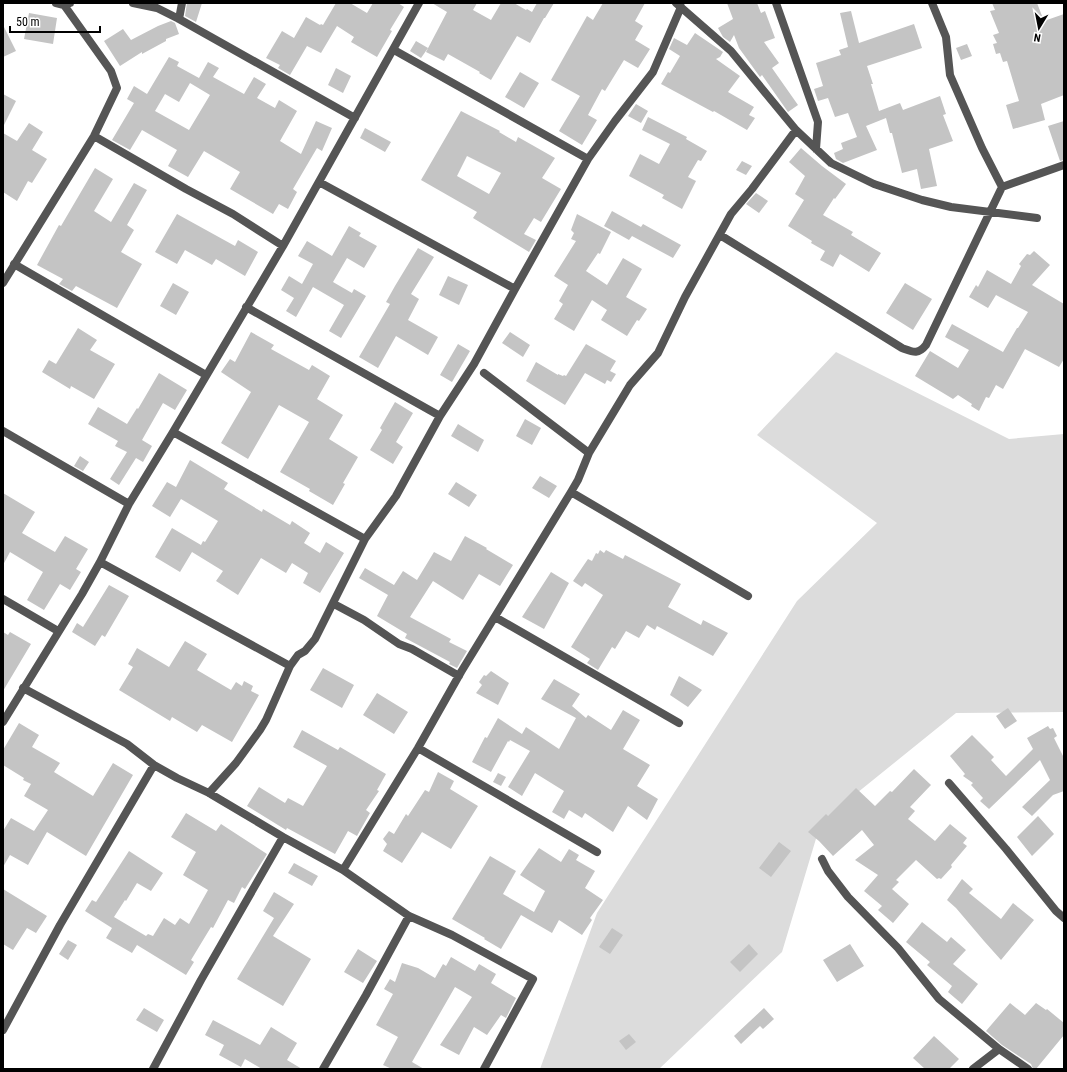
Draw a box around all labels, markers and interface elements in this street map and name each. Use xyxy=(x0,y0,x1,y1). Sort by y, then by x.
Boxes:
scale bar xyxy=(10,8,100,34)
north arrow xyxy=(1019,8,1059,48)
text: 50 m xyxy=(16,15,40,29)
text: N xyxy=(1033,30,1042,44)

